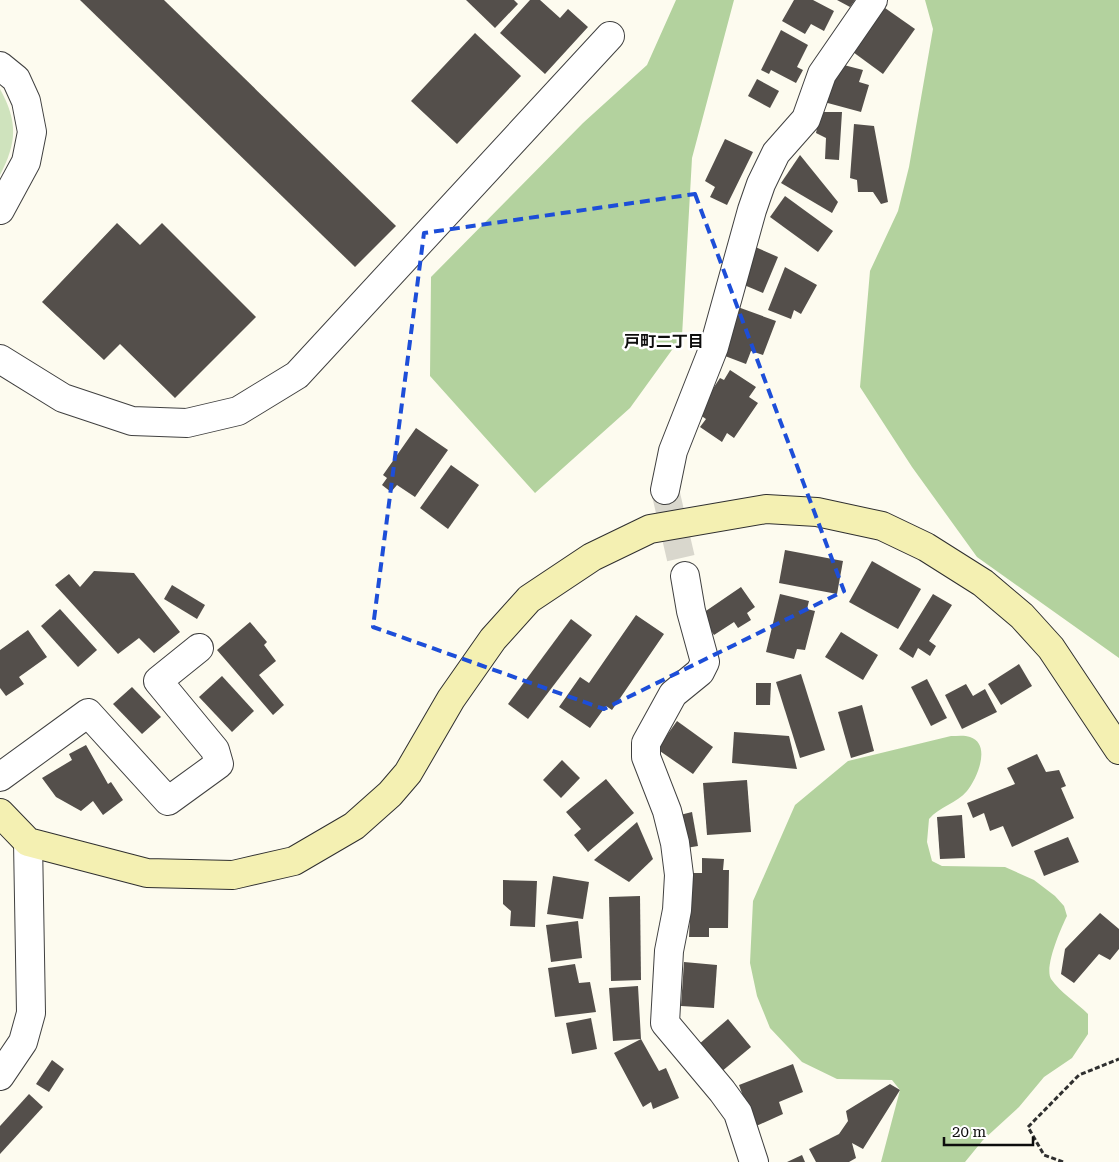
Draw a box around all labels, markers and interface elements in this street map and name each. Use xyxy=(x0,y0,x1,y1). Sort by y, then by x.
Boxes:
district label: 戸町二丁目 xyxy=(624,332,704,351)
scale bar xyxy=(944,1114,1033,1146)
text: 20 m xyxy=(952,1123,987,1141)

